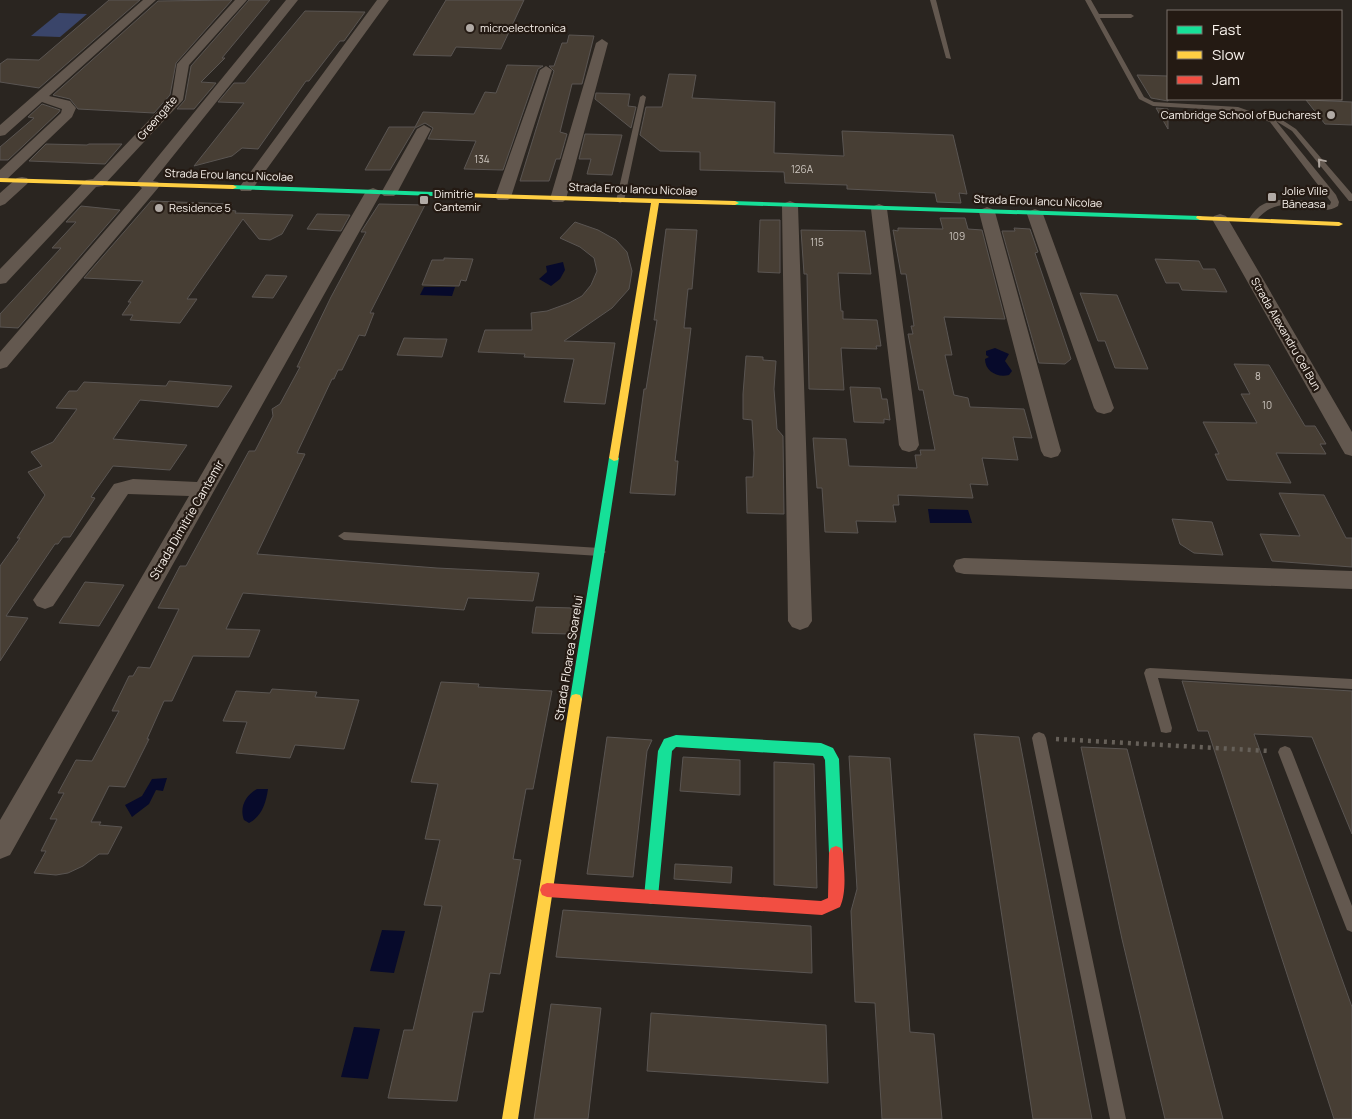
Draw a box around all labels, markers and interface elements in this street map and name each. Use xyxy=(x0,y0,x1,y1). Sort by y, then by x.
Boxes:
legend xyxy=(1167,10,1342,100)
text: Fast xyxy=(1212,19,1241,40)
place label: microelectronica xyxy=(480,20,566,35)
marker: microelectronica xyxy=(464,22,476,34)
text: Slow xyxy=(1212,44,1245,65)
text: Jam xyxy=(1212,69,1240,90)
street label: Greengate xyxy=(133,92,180,143)
place label: Cambridge School of Bucharest xyxy=(1161,107,1321,122)
marker: Cambridge School of Bucharest xyxy=(1325,109,1337,121)
house number: 134 xyxy=(474,152,490,166)
one-way arrow xyxy=(1317,158,1326,167)
house number: 126A xyxy=(791,162,814,176)
street label: Strada Erou Iancu Nicolae xyxy=(164,165,294,184)
street label: Strada Erou Iancu Nicolae xyxy=(568,179,698,198)
place label: Jolie Ville Băneasa xyxy=(1282,183,1328,211)
place label: Dimitrie Cantemir xyxy=(434,186,481,214)
street label: Strada Erou Iancu Nicolae xyxy=(973,191,1103,210)
marker: Jolie Ville Băneasa xyxy=(1266,191,1278,203)
marker: Dimitrie Cantemir xyxy=(418,194,430,206)
place label: Residence 5 xyxy=(169,200,231,215)
marker: Residence 5 xyxy=(153,202,165,214)
house number: 109 xyxy=(949,229,965,243)
house number: 115 xyxy=(810,235,824,249)
street label: Strada Alexandru Cel Bun xyxy=(1248,275,1325,393)
house number: 8 xyxy=(1255,369,1261,383)
house number: 10 xyxy=(1262,398,1272,412)
street label: Strada Dimitrie Cantemir xyxy=(145,456,228,583)
street label: Strada Floarea Soarelui xyxy=(550,594,587,722)

